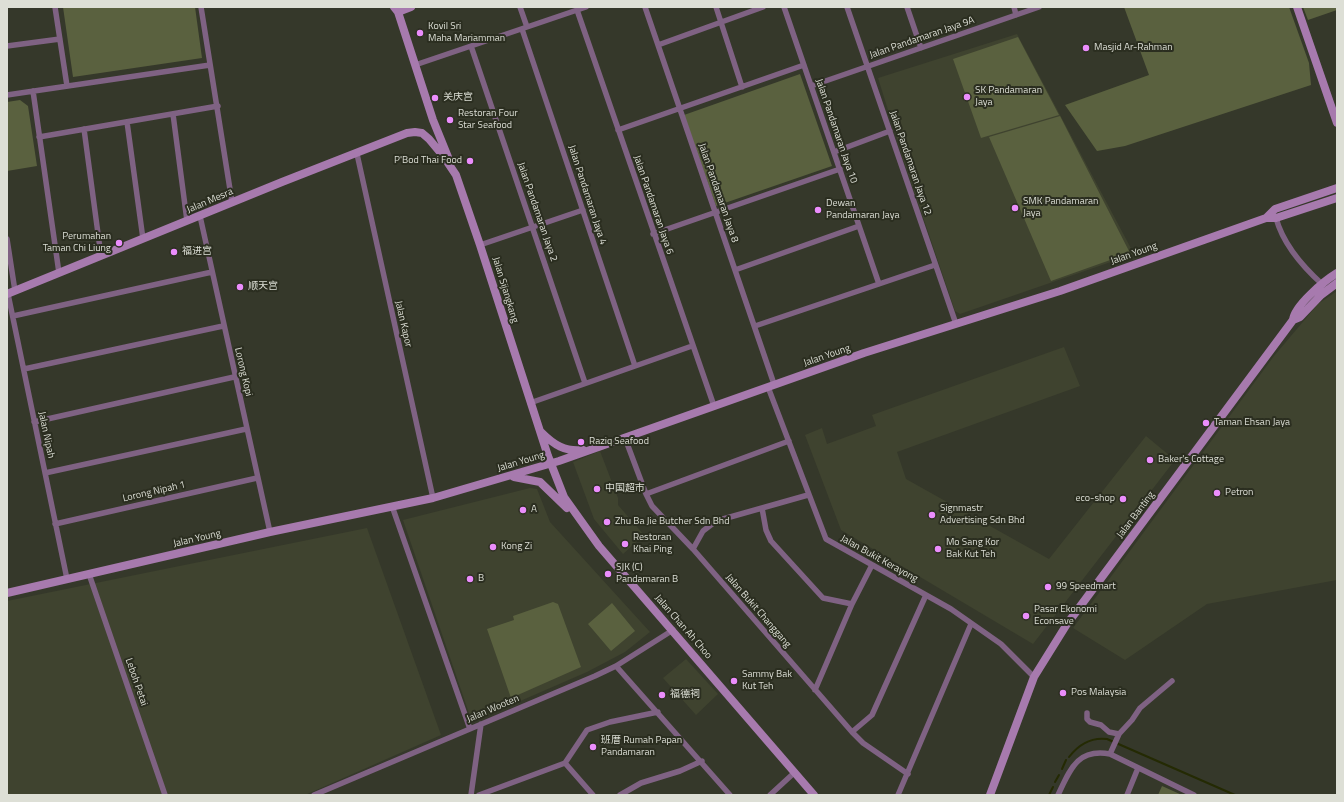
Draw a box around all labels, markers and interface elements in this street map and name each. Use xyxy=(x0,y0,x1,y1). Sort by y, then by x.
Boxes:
street label: Jalan Pandamaran Jaya 9A xyxy=(868,14,976,62)
place label: Kovil Sri Maha Mariamman xyxy=(428,21,505,44)
marker: Kovil Sri Maha Mariamman xyxy=(415,28,425,38)
place label: Masjid Ar-Rahman xyxy=(1094,42,1173,54)
marker: Masjid Ar-Rahman xyxy=(1081,43,1091,53)
street label: Jalan Pandamaran Jaya 10 xyxy=(812,77,860,185)
place label: SK Pandamaran Jaya xyxy=(975,85,1042,108)
place label: 关庆宫 xyxy=(443,92,473,104)
marker: SK Pandamaran Jaya xyxy=(962,92,972,102)
marker: 关庆宫 xyxy=(430,93,440,103)
place label: Restoran Four Star Seafood xyxy=(458,108,518,132)
street label: Jalan Pandamaran Jaya 12 xyxy=(886,109,934,217)
marker: Restoran Four Star Seafood xyxy=(445,115,455,125)
street label: Jalan Pandamaran Jaya 8 xyxy=(695,142,741,244)
street label: Jalan Pandamaran Jaya 4 xyxy=(565,144,609,246)
street label: Jalan Pandamaran Jaya 6 xyxy=(630,154,676,256)
place label: P'Bod Thai Food xyxy=(394,155,462,167)
marker: P'Bod Thai Food xyxy=(465,156,475,166)
street label: Jalan Pandamaran Jaya 2 xyxy=(514,161,560,263)
street label: Jalan Mesra xyxy=(185,186,235,216)
place label: SMK Pandamaran Jaya xyxy=(1023,196,1098,220)
place label: Dewan Pandamaran Jaya xyxy=(826,198,900,222)
marker: SMK Pandamaran Jaya xyxy=(1010,203,1020,213)
marker: Dewan Pandamaran Jaya xyxy=(813,205,823,215)
place label: Perumahan Taman Chi Liung xyxy=(43,231,111,254)
marker: Perumahan Taman Chi Liung xyxy=(114,238,124,248)
street label: Jalan Young xyxy=(1109,240,1159,268)
place label: 福进宫 xyxy=(182,246,212,258)
marker: 福进宫 xyxy=(169,247,179,257)
street label: Jalan Sijangkang xyxy=(489,256,521,324)
place label: 顺天宫 xyxy=(248,281,278,293)
marker: 顺天宫 xyxy=(235,282,245,292)
street label: Jalan Kapor xyxy=(392,300,414,348)
street label: Jalan Young xyxy=(802,342,852,370)
street label: Lorong Kopi xyxy=(232,346,254,398)
street label: Jalan Nipah xyxy=(35,411,57,459)
place label: Taman Ehsan Jaya xyxy=(1214,417,1290,429)
marker: Taman Ehsan Jaya xyxy=(1201,418,1211,428)
place label: Raziq Seafood xyxy=(589,436,649,448)
marker: Raziq Seafood xyxy=(576,437,586,447)
street label: Jalan Young xyxy=(496,449,546,475)
place label: Baker's Cottage xyxy=(1158,454,1224,466)
marker: Baker's Cottage xyxy=(1145,455,1155,465)
street label: Lorong Nipah 1 xyxy=(122,479,186,505)
place label: 中国超市 xyxy=(605,483,645,495)
marker: 中国超市 xyxy=(592,484,602,494)
place label: Petron xyxy=(1225,487,1253,499)
marker: Petron xyxy=(1212,488,1222,498)
street label: Jalan Banting xyxy=(1115,489,1157,541)
place label: eco-shop xyxy=(1075,493,1115,505)
marker: eco-shop xyxy=(1118,494,1128,504)
place label: Signmastr Advertising Sdn Bhd xyxy=(940,503,1025,526)
place label: A xyxy=(531,504,537,516)
marker: A xyxy=(518,505,528,515)
marker: Signmastr Advertising Sdn Bhd xyxy=(927,510,937,520)
place label: Zhu Ba Jie Butcher Sdn Bhd xyxy=(615,516,729,528)
marker: Zhu Ba Jie Butcher Sdn Bhd xyxy=(602,517,612,527)
street label: Jalan Young xyxy=(172,528,222,550)
place label: Restoran Khai Ping xyxy=(633,532,672,556)
street label: Jalan Bukit Kerayong xyxy=(838,533,920,585)
place label: Mo Sang Kor Bak Kut Teh xyxy=(946,537,999,560)
marker: Restoran Khai Ping xyxy=(620,539,630,549)
place label: Kong Zi xyxy=(501,541,532,553)
marker: Kong Zi xyxy=(488,542,498,552)
marker: Mo Sang Kor Bak Kut Teh xyxy=(933,544,943,554)
place label: SJK (C) Pandamaran B xyxy=(616,562,678,586)
marker: SJK (C) Pandamaran B xyxy=(603,569,613,579)
street label: Jalan Bukit Changgang xyxy=(723,572,793,650)
place label: B xyxy=(478,573,484,585)
marker: B xyxy=(465,574,475,584)
place label: 99 Speedmart xyxy=(1056,581,1116,593)
marker: 99 Speedmart xyxy=(1043,582,1053,592)
street label: Jalan Chan Ah Choo xyxy=(652,592,714,662)
place label: Pasar Ekonomi Econsave xyxy=(1034,604,1097,628)
marker: Pasar Ekonomi Econsave xyxy=(1021,611,1031,621)
street label: Leboh Petai xyxy=(122,657,150,707)
place label: Sammy Bak Kut Teh xyxy=(742,669,792,692)
marker: Sammy Bak Kut Teh xyxy=(729,676,739,686)
place label: Pos Malaysia xyxy=(1071,687,1126,699)
marker: Pos Malaysia xyxy=(1058,688,1068,698)
place label: 福德祠 xyxy=(670,689,700,701)
marker: 福德祠 xyxy=(657,690,667,700)
street label: Jalan Wooten xyxy=(465,693,521,725)
place label: 班厝 Rumah Papan Pandamaran xyxy=(601,735,682,758)
marker: 班厝 Rumah Papan Pandamaran xyxy=(588,742,598,752)

